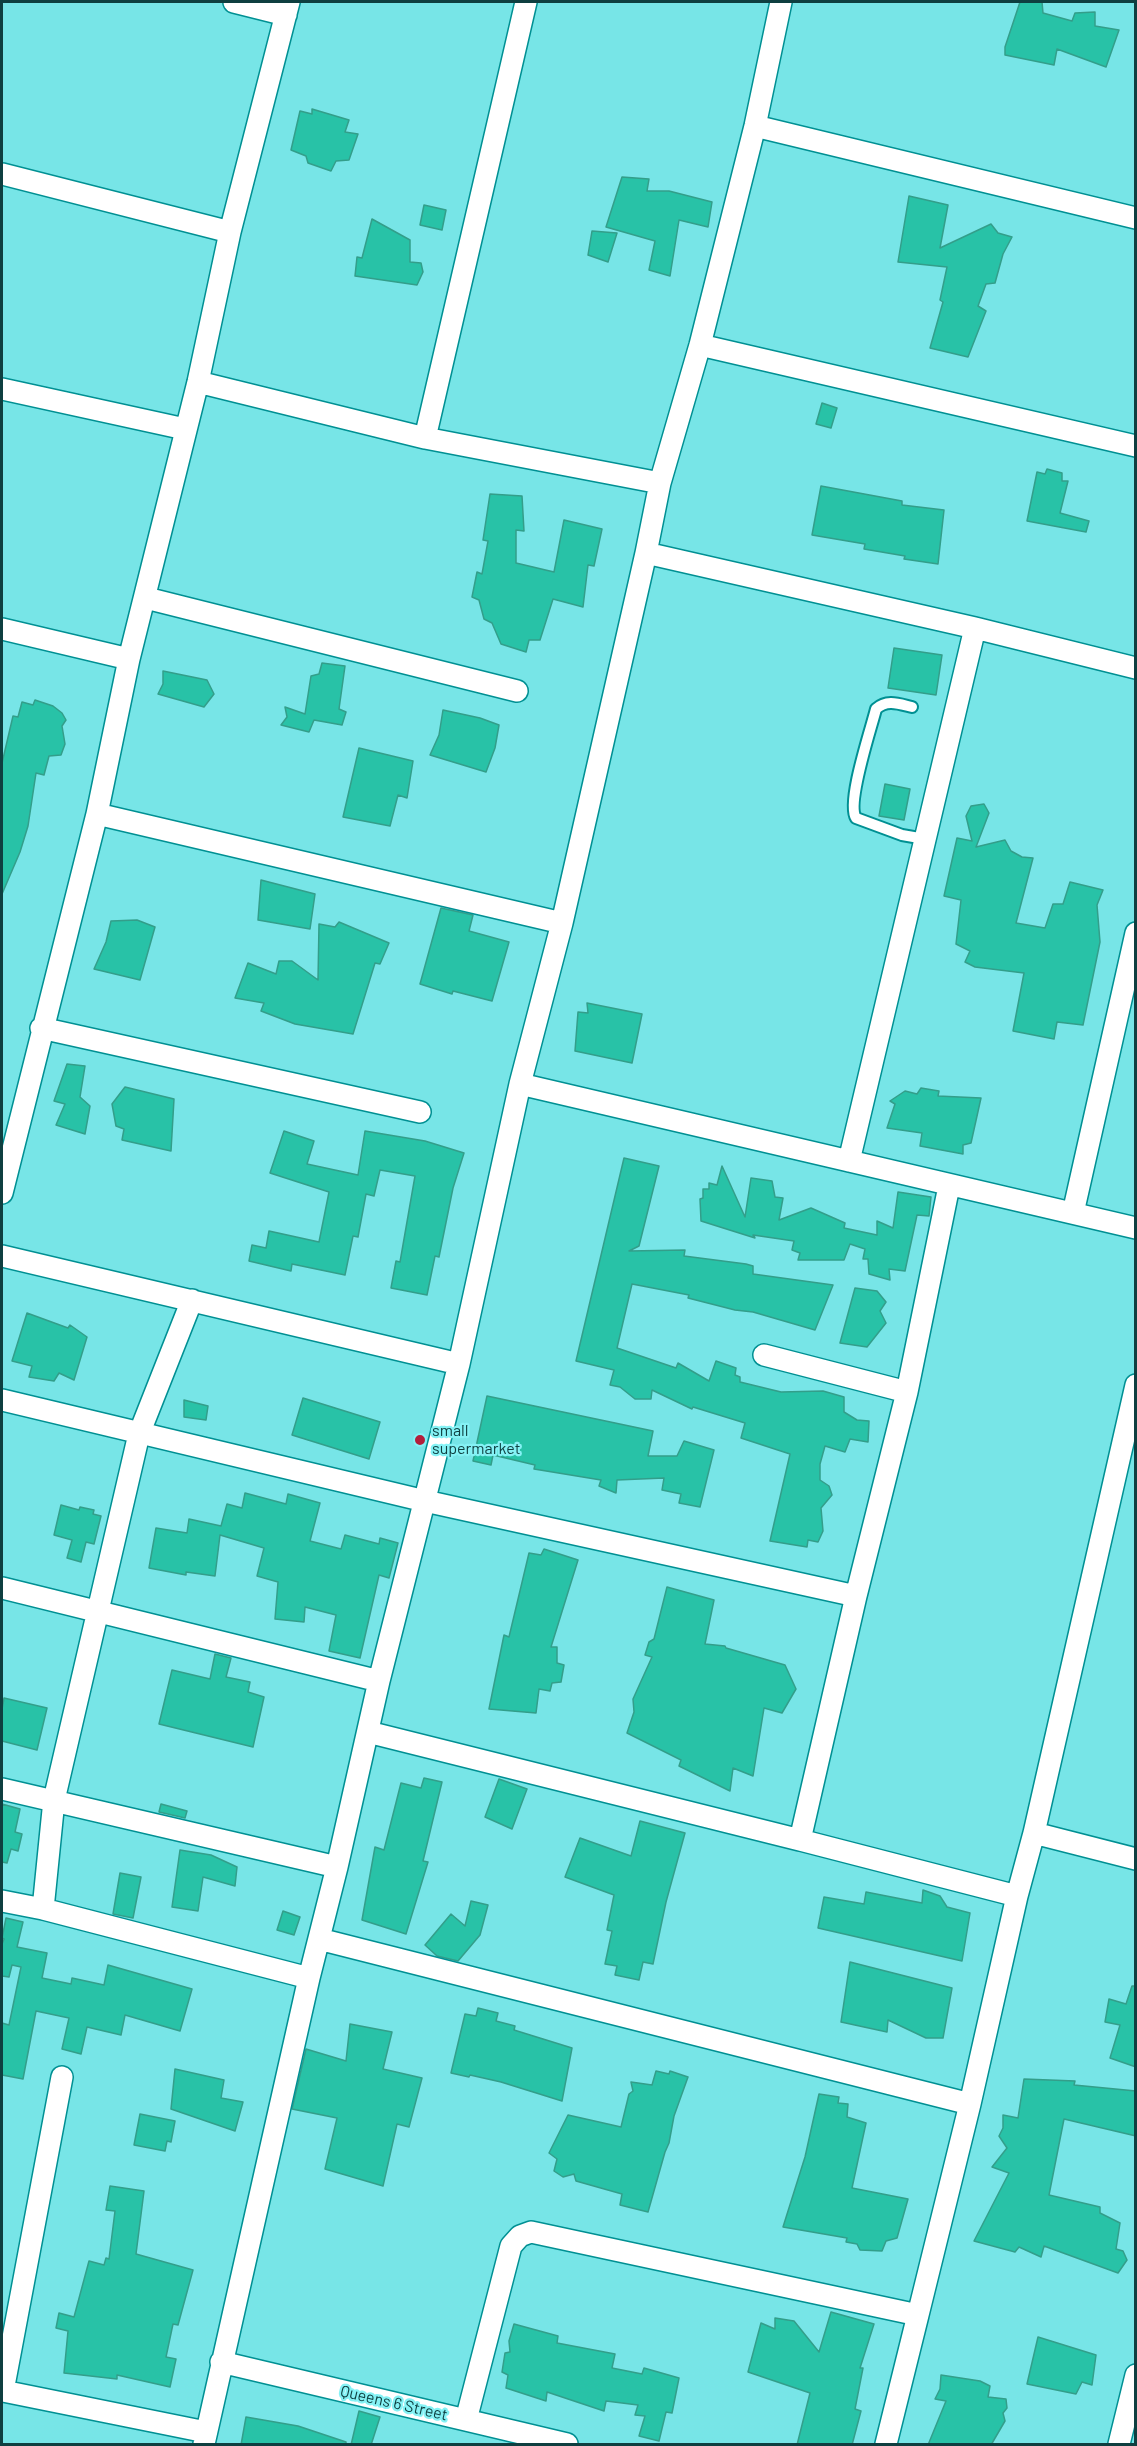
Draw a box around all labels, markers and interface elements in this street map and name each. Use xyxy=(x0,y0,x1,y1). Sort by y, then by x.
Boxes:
place label: small supermarket xyxy=(432,1421,521,1459)
marker: small supermarket xyxy=(413,1433,427,1447)
street label: Queens 6 Street xyxy=(338,2381,450,2425)

